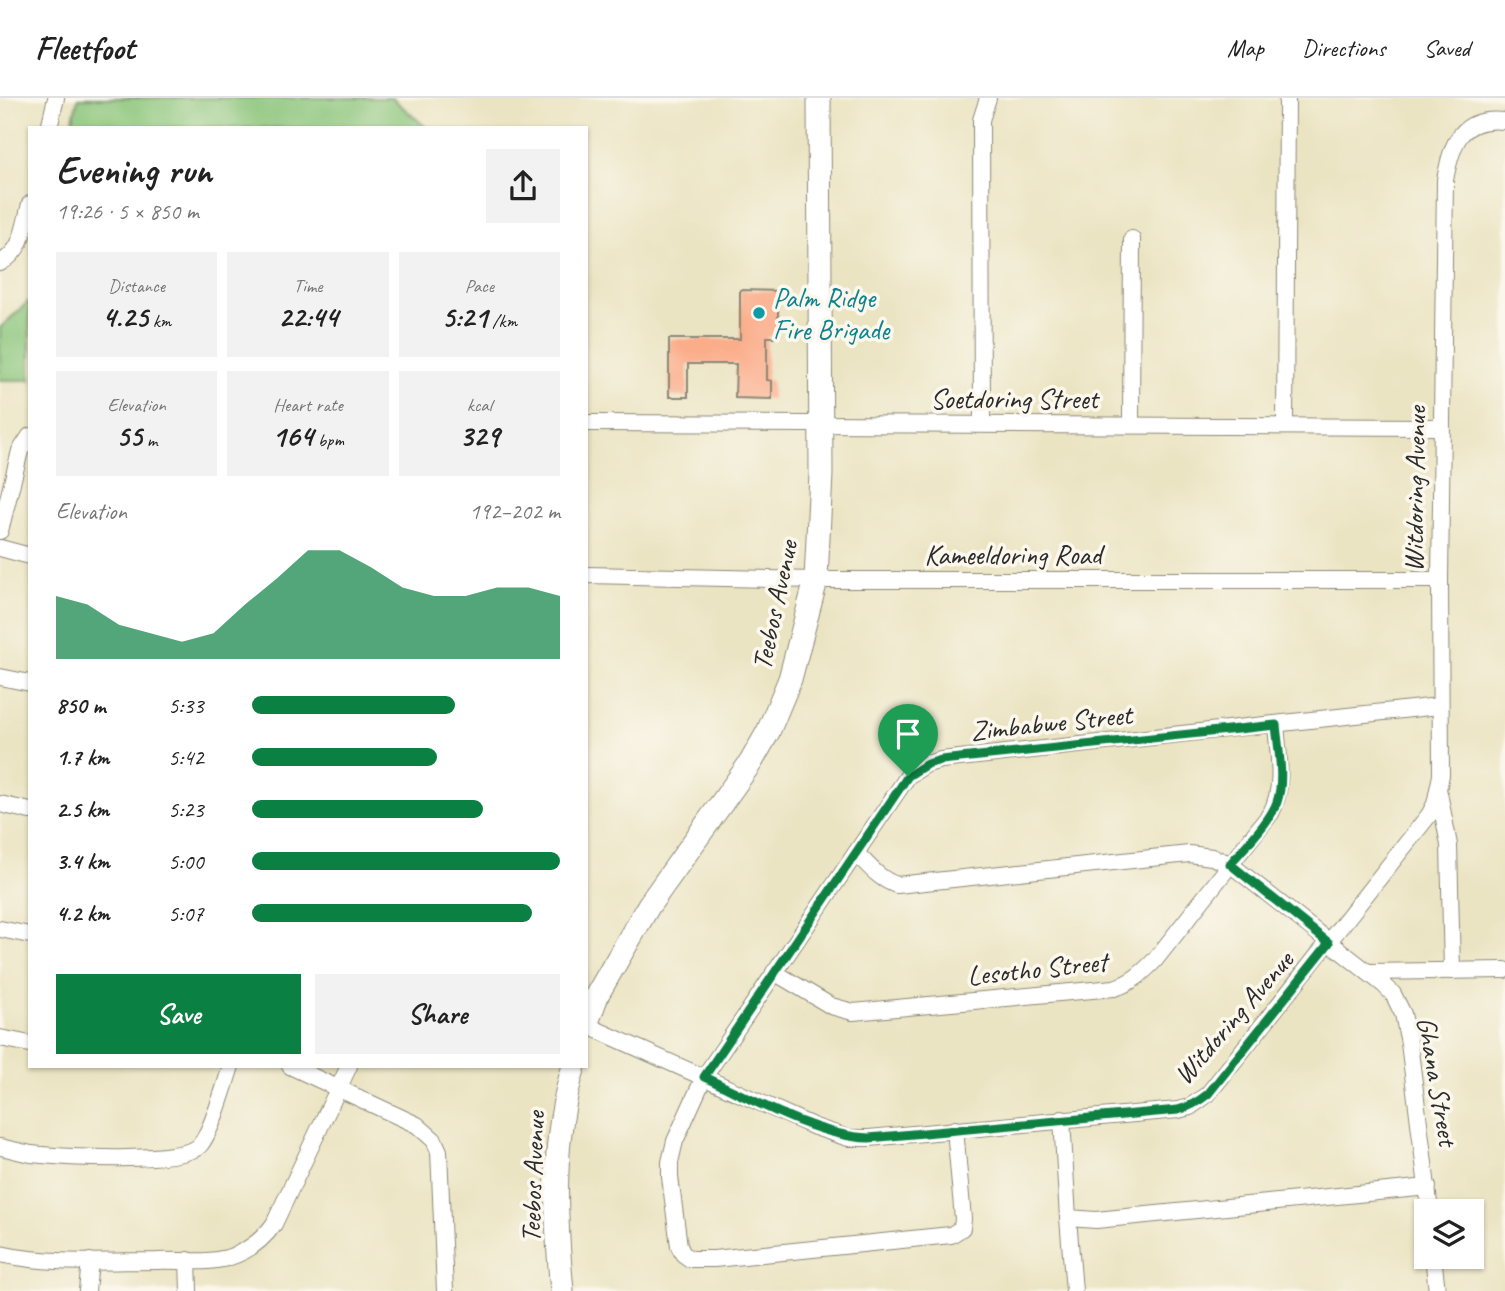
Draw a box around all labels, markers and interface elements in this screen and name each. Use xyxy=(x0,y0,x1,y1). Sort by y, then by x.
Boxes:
text: Fleetfoot xyxy=(35,27,135,69)
text: Map xyxy=(1227,33,1264,63)
text: Directions xyxy=(1302,33,1385,63)
text: Saved xyxy=(1423,33,1470,63)
text: Evening run xyxy=(56,147,212,194)
button: share xyxy=(486,149,560,223)
text: 19:26 · 5 × 850 m xyxy=(56,197,199,226)
text: Distance xyxy=(108,274,165,298)
text: Time xyxy=(293,274,323,298)
text: Pace xyxy=(465,274,494,298)
place label: Palm Ridge Fire Brigade xyxy=(773,280,891,347)
text: 4.25 xyxy=(102,298,148,336)
text: 22:44 xyxy=(278,298,338,336)
text: 5:21 xyxy=(442,298,488,336)
marker: Palm Ridge Fire Brigade xyxy=(751,305,767,321)
text: km xyxy=(148,309,171,333)
text: /km xyxy=(488,309,517,333)
street label: Soetdoring Street xyxy=(930,381,1100,416)
text: Elevation xyxy=(107,393,166,417)
text: Heart rate xyxy=(273,393,343,417)
text: kcal xyxy=(467,393,492,417)
street label: Witdoring Avenue xyxy=(1396,404,1433,572)
text: 55 xyxy=(116,417,142,455)
text: 164 xyxy=(272,417,313,455)
text: 329 xyxy=(459,417,499,455)
text: m xyxy=(142,428,157,452)
text: bpm xyxy=(313,428,344,452)
text: Elevation xyxy=(56,497,127,526)
text: 192–202 m xyxy=(469,497,560,526)
street label: Teebos Avenue xyxy=(744,535,806,673)
street label: Kameeldoring Road xyxy=(924,537,1106,572)
text: 850 m xyxy=(56,691,105,720)
text: 5:33 xyxy=(168,691,204,720)
street label: Zimbabwe Street xyxy=(969,696,1136,748)
pin xyxy=(878,704,938,776)
icon: arrive xyxy=(889,715,927,753)
text: 1.7 km xyxy=(56,743,109,772)
text: 5:42 xyxy=(168,743,204,772)
text: 2.5 km xyxy=(56,795,109,824)
text: 5:23 xyxy=(168,795,204,824)
text: 3.4 km xyxy=(56,847,110,876)
text: 5:00 xyxy=(168,847,204,876)
text: 4.2 km xyxy=(56,899,110,928)
text: 5:07 xyxy=(168,899,204,928)
street label: Witdoring Avenue xyxy=(1166,942,1302,1091)
street label: Lesotho Street xyxy=(966,943,1112,993)
button: Save xyxy=(56,974,301,1054)
button: Share xyxy=(315,974,560,1054)
street label: Ghana Street xyxy=(1409,1014,1467,1151)
street label: Teebos Avenue xyxy=(513,1109,552,1243)
map controls xyxy=(1414,1199,1484,1269)
button: layers xyxy=(1414,1199,1484,1269)

